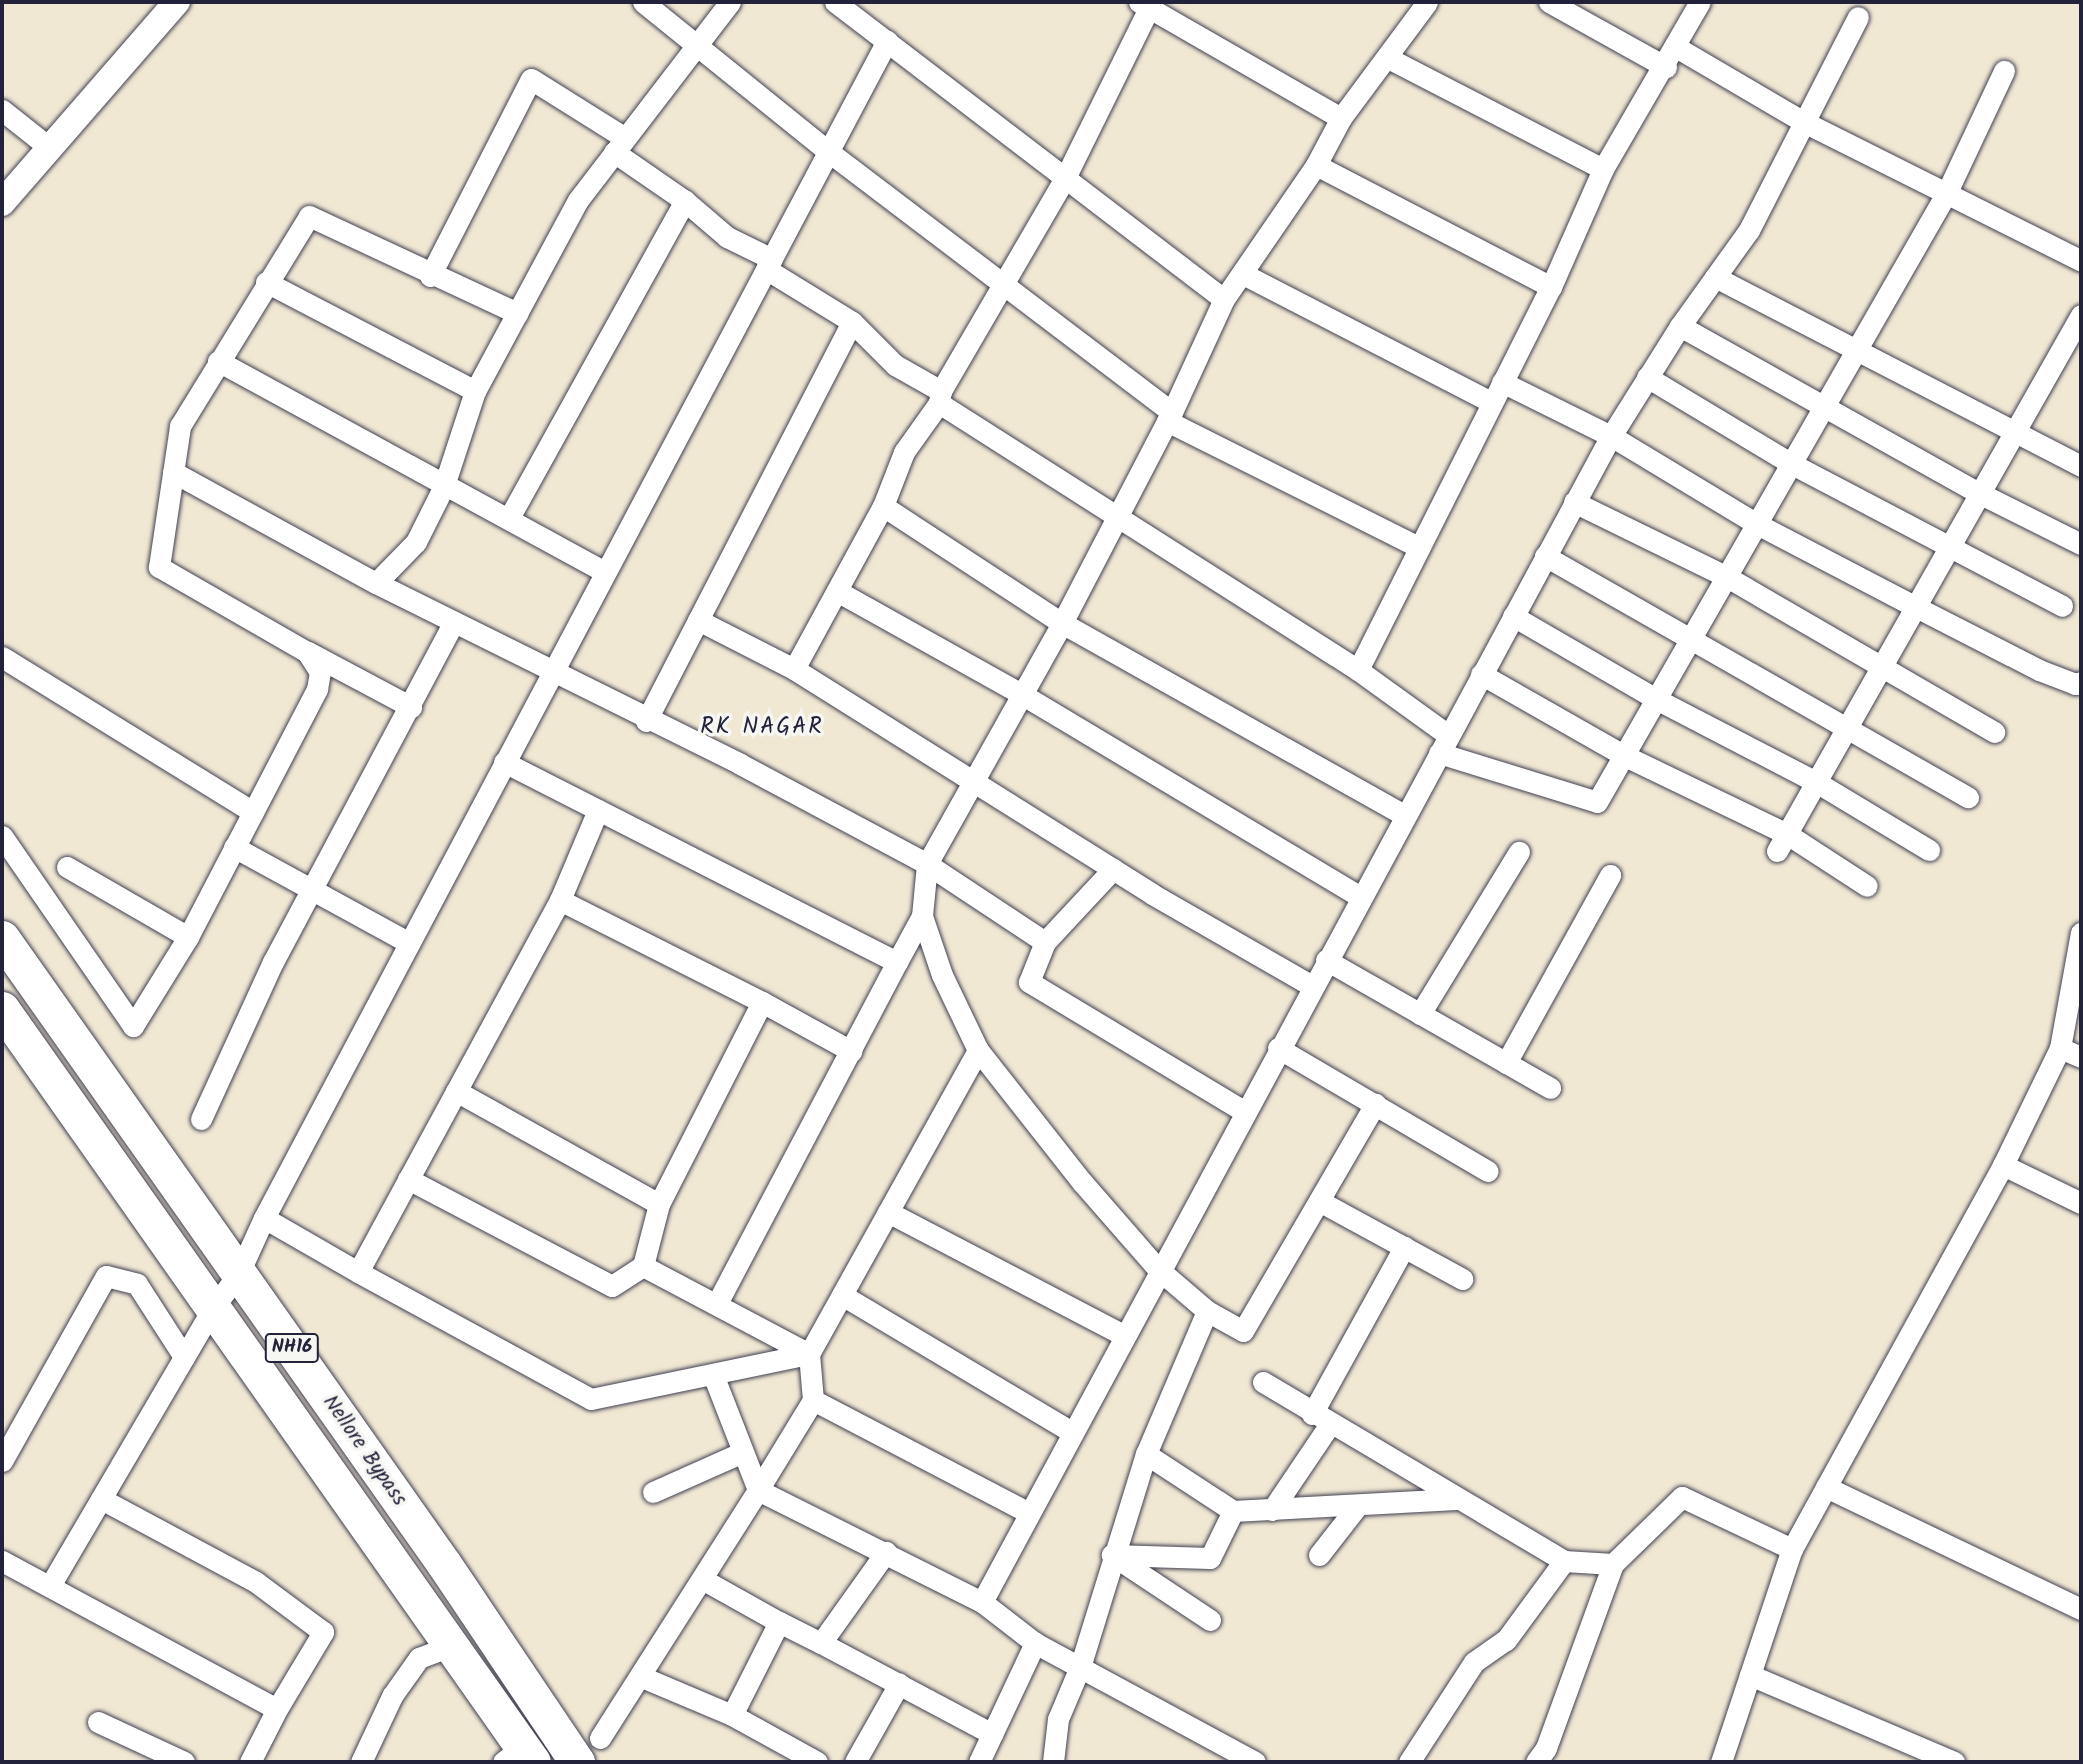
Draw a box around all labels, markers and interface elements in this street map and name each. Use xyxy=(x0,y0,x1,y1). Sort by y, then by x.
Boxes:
district label: RK NAGAR xyxy=(701,713,823,741)
road number: NH16 xyxy=(264,1332,320,1364)
street label: Nellore Bypass xyxy=(317,1391,411,1511)

